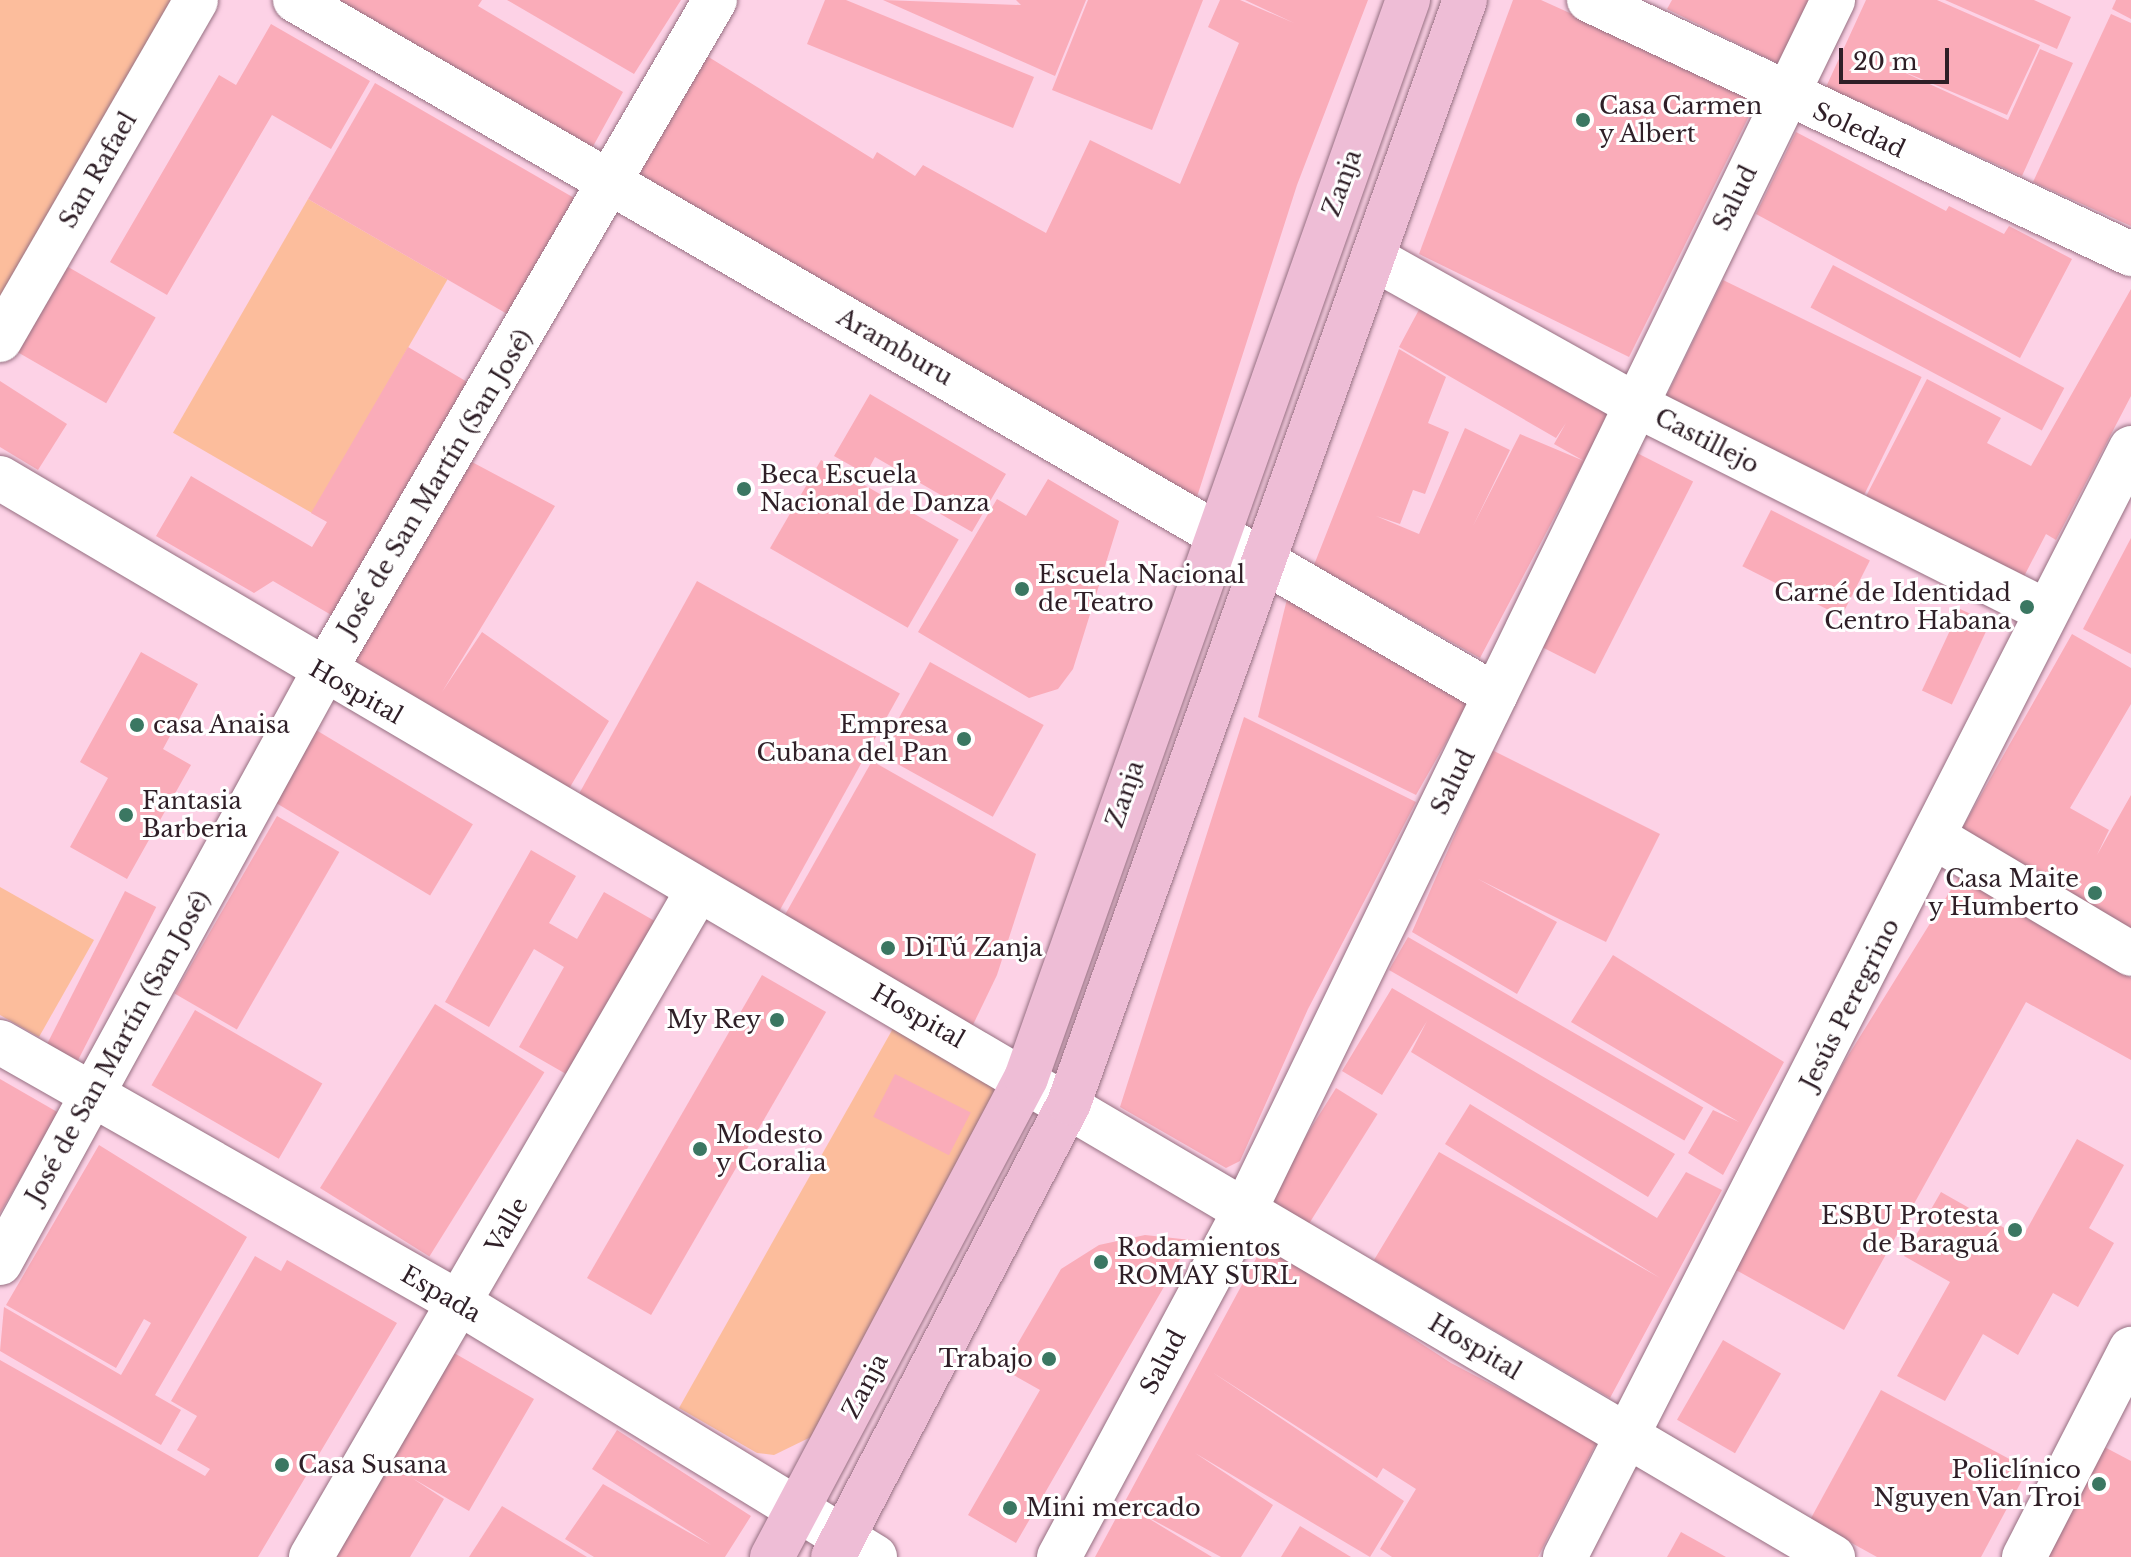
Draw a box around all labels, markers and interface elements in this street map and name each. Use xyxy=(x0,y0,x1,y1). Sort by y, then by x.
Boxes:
scale bar xyxy=(1843,32,1953,82)
text: 20 m xyxy=(1853,47,1918,76)
place label: Casa Carmen y Albert xyxy=(1599,92,1763,148)
street label: Soledad xyxy=(1808,96,1910,164)
street label: San Rafael xyxy=(53,107,143,233)
marker: Casa Carmen y Albert xyxy=(1574,111,1592,129)
street label: Zanja xyxy=(1317,146,1367,220)
street label: Salud xyxy=(1707,161,1763,235)
street label: Aramburu xyxy=(832,302,958,392)
street label: José de San Martín (San José) xyxy=(332,324,538,642)
street label: Castillejo xyxy=(1650,403,1764,479)
place label: Beca Escuela Nacional de Danza xyxy=(760,461,990,517)
marker: Beca Escuela Nacional de Danza xyxy=(735,480,753,498)
place label: Escuela Nacional de Teatro xyxy=(1038,561,1245,617)
place label: Carné de Identidad Centro Habana xyxy=(1774,579,2011,635)
marker: Escuela Nacional de Teatro xyxy=(1013,580,1031,598)
marker: Carné de Identidad Centro Habana xyxy=(2018,598,2036,616)
street label: Hospital xyxy=(304,654,408,730)
place label: casa Anaisa xyxy=(153,711,291,739)
place label: Empresa Cubana del Pan xyxy=(756,711,948,767)
marker: casa Anaisa xyxy=(128,716,146,734)
marker: Empresa Cubana del Pan xyxy=(955,730,973,748)
street label: Salud xyxy=(1425,745,1481,819)
street label: Zanja xyxy=(1100,757,1150,831)
place label: Fantasia Barberia xyxy=(142,787,248,843)
marker: Fantasia Barberia xyxy=(117,806,135,824)
place label: Casa Maite y Humberto xyxy=(1928,865,2079,921)
marker: Casa Maite y Humberto xyxy=(2086,884,2104,902)
street label: José de San Martín (San José) xyxy=(20,886,216,1208)
street label: Jesús Peregrino xyxy=(1794,914,1906,1094)
place label: DiTú Zanja xyxy=(904,934,1043,962)
marker: DiTú Zanja xyxy=(879,939,897,957)
street label: Hospital xyxy=(866,978,970,1054)
place label: My Rey xyxy=(666,1006,761,1034)
marker: My Rey xyxy=(768,1011,786,1029)
place label: Modesto y Coralia xyxy=(716,1121,827,1177)
marker: Modesto y Coralia xyxy=(691,1140,709,1158)
street label: Valle xyxy=(480,1192,534,1258)
place label: ESBU Protesta de Baraguá xyxy=(1821,1202,1999,1258)
marker: ESBU Protesta de Baraguá xyxy=(2006,1221,2024,1239)
place label: Rodamientos ROMAY SURL xyxy=(1117,1234,1298,1290)
marker: Rodamientos ROMAY SURL xyxy=(1092,1253,1110,1271)
street label: Espada xyxy=(396,1260,486,1328)
street label: Hospital xyxy=(1424,1308,1526,1386)
street label: Salud xyxy=(1134,1325,1192,1399)
place label: Trabajo xyxy=(939,1345,1033,1373)
street label: Zanja xyxy=(836,1349,894,1423)
marker: Trabajo xyxy=(1040,1350,1058,1368)
place label: Casa Susana xyxy=(298,1451,447,1479)
marker: Casa Susana xyxy=(273,1456,291,1474)
place label: Policlínico Nguyen Van Troi xyxy=(1872,1456,2081,1512)
marker: Policlínico Nguyen Van Troi xyxy=(2088,1473,2110,1495)
place label: Mini mercado xyxy=(1026,1494,1201,1522)
marker: Mini mercado xyxy=(1001,1499,1019,1517)

